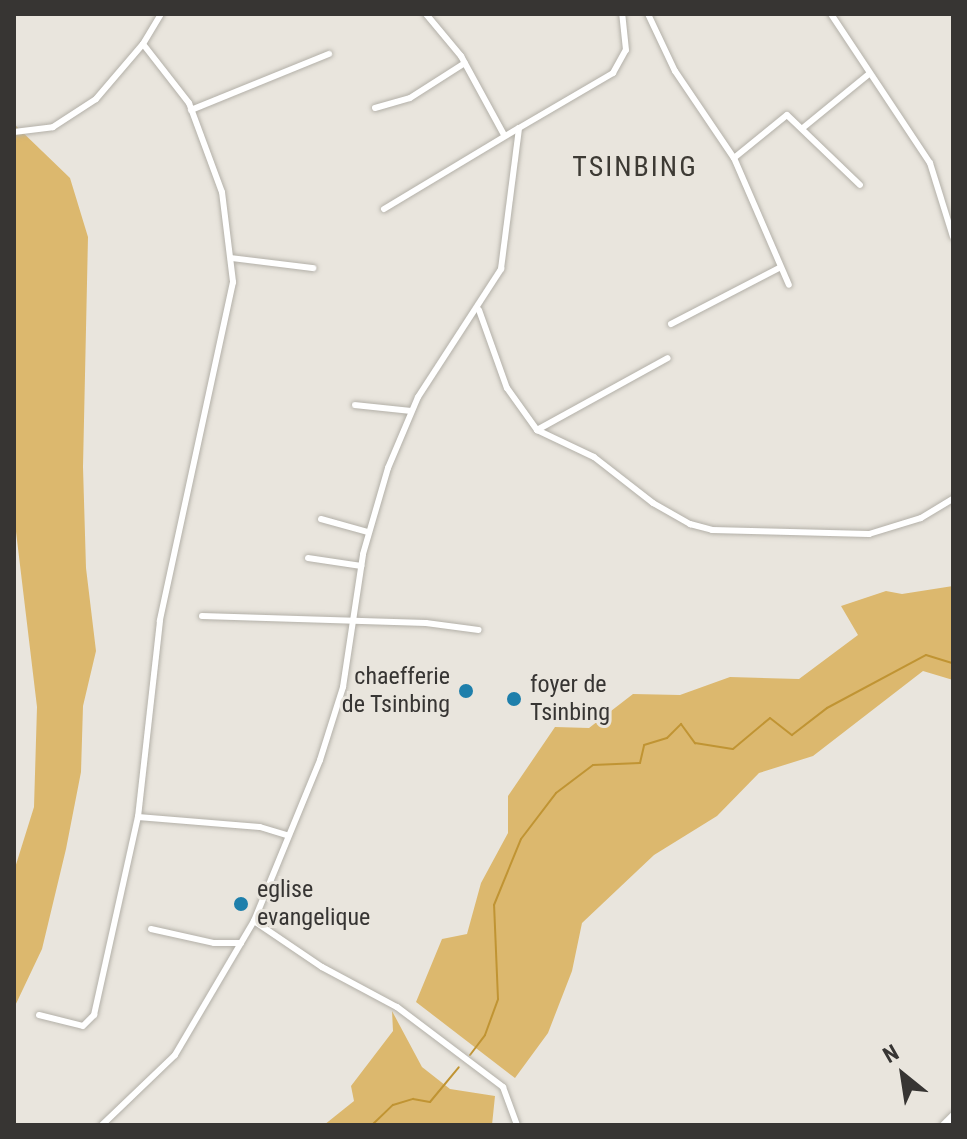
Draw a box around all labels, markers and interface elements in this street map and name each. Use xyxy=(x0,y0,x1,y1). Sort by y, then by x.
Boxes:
district label: TSINBING xyxy=(572,150,698,184)
place label: chaefferie de Tsinbing xyxy=(341,663,450,719)
place label: foyer de Tsinbing xyxy=(530,671,610,727)
marker: chaefferie de Tsinbing xyxy=(457,682,475,700)
marker: foyer de Tsinbing xyxy=(505,690,523,708)
place label: eglise evangelique xyxy=(257,876,370,932)
marker: eglise evangelique xyxy=(232,895,250,913)
north arrow xyxy=(863,1035,943,1115)
text: N xyxy=(879,1040,903,1068)

